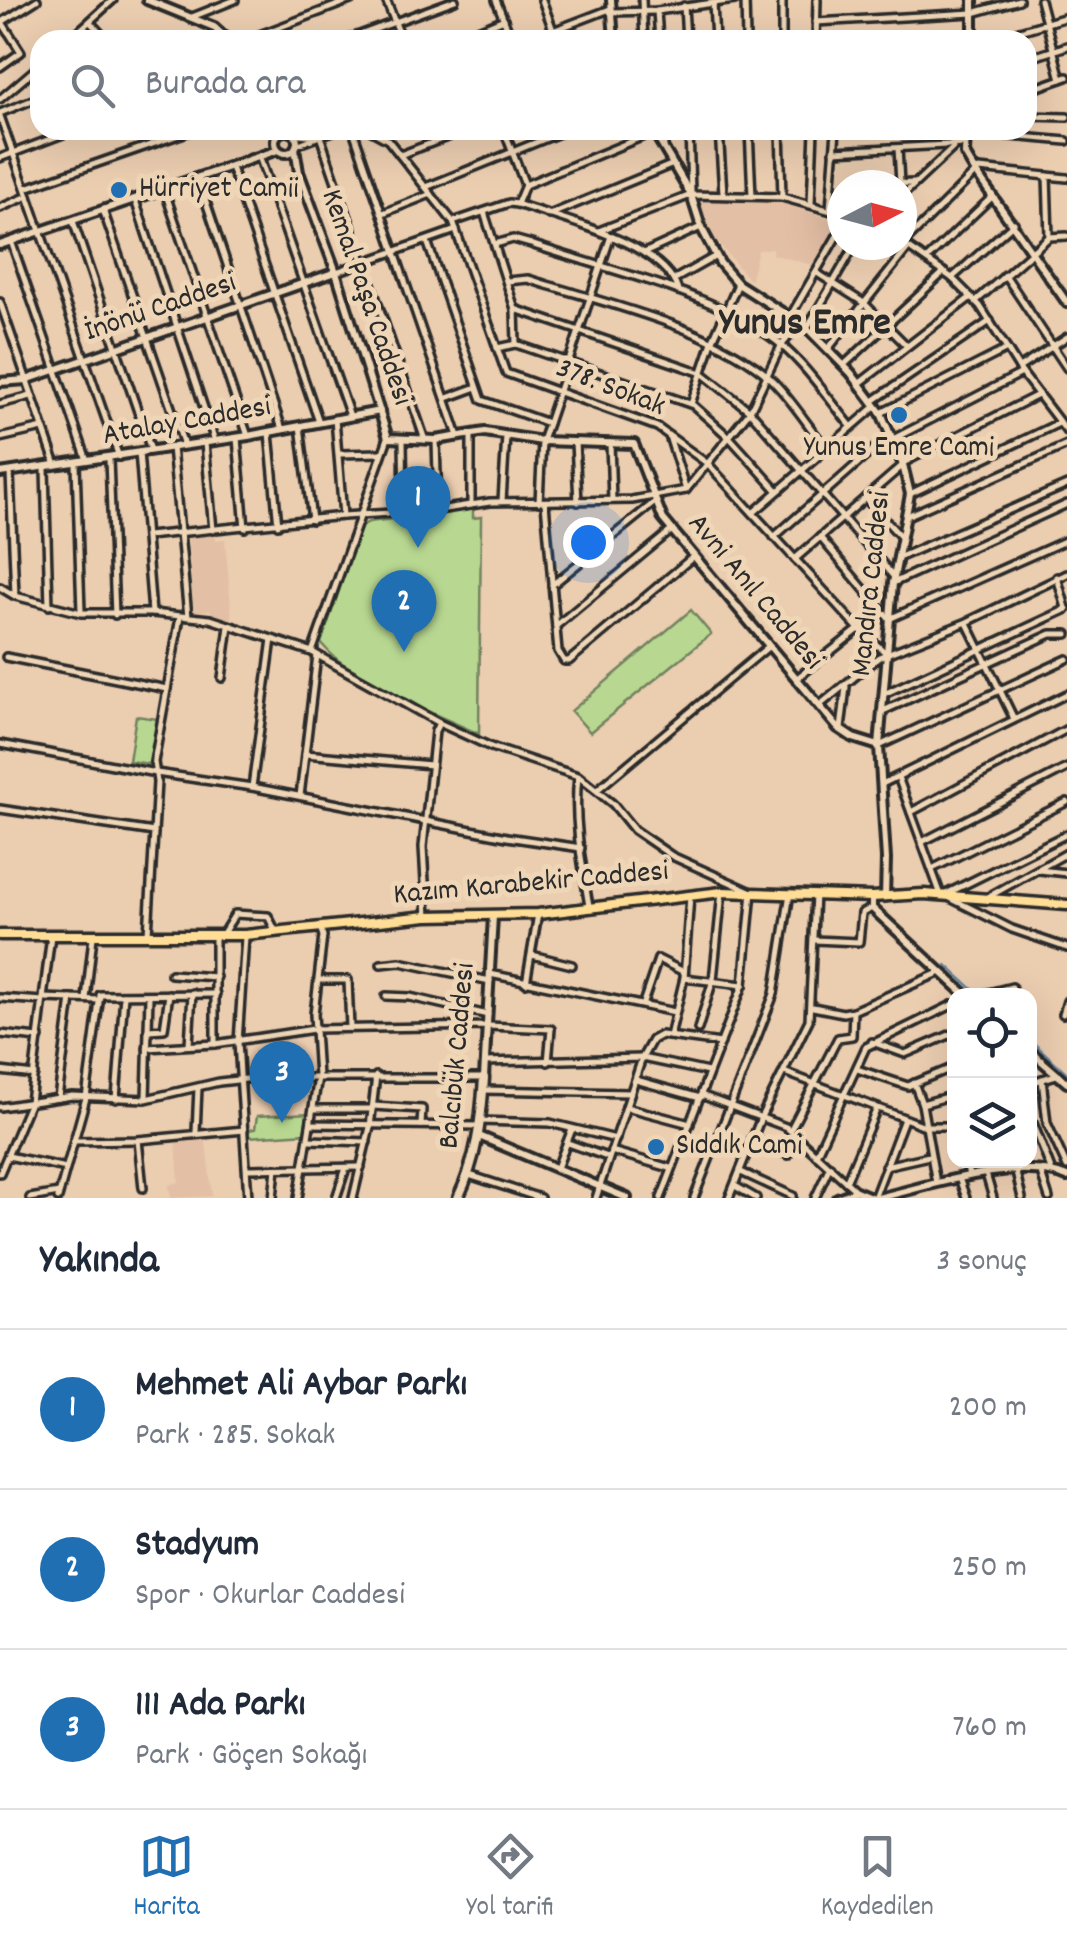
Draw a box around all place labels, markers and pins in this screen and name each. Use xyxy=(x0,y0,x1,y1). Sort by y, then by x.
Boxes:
place label: Hürriyet Camii xyxy=(139,169,299,212)
marker: Hürriyet Camii xyxy=(108,179,130,201)
marker: Yunus Emre Cami xyxy=(888,404,910,426)
place label: Yunus Emre Cami xyxy=(804,428,994,471)
pin: 1 xyxy=(386,466,450,548)
pin: 2 xyxy=(372,570,436,652)
pin: 3 xyxy=(250,1040,314,1123)
place label: Sıddık Cami xyxy=(676,1126,803,1169)
marker: Sıddık Cami xyxy=(645,1136,667,1158)

